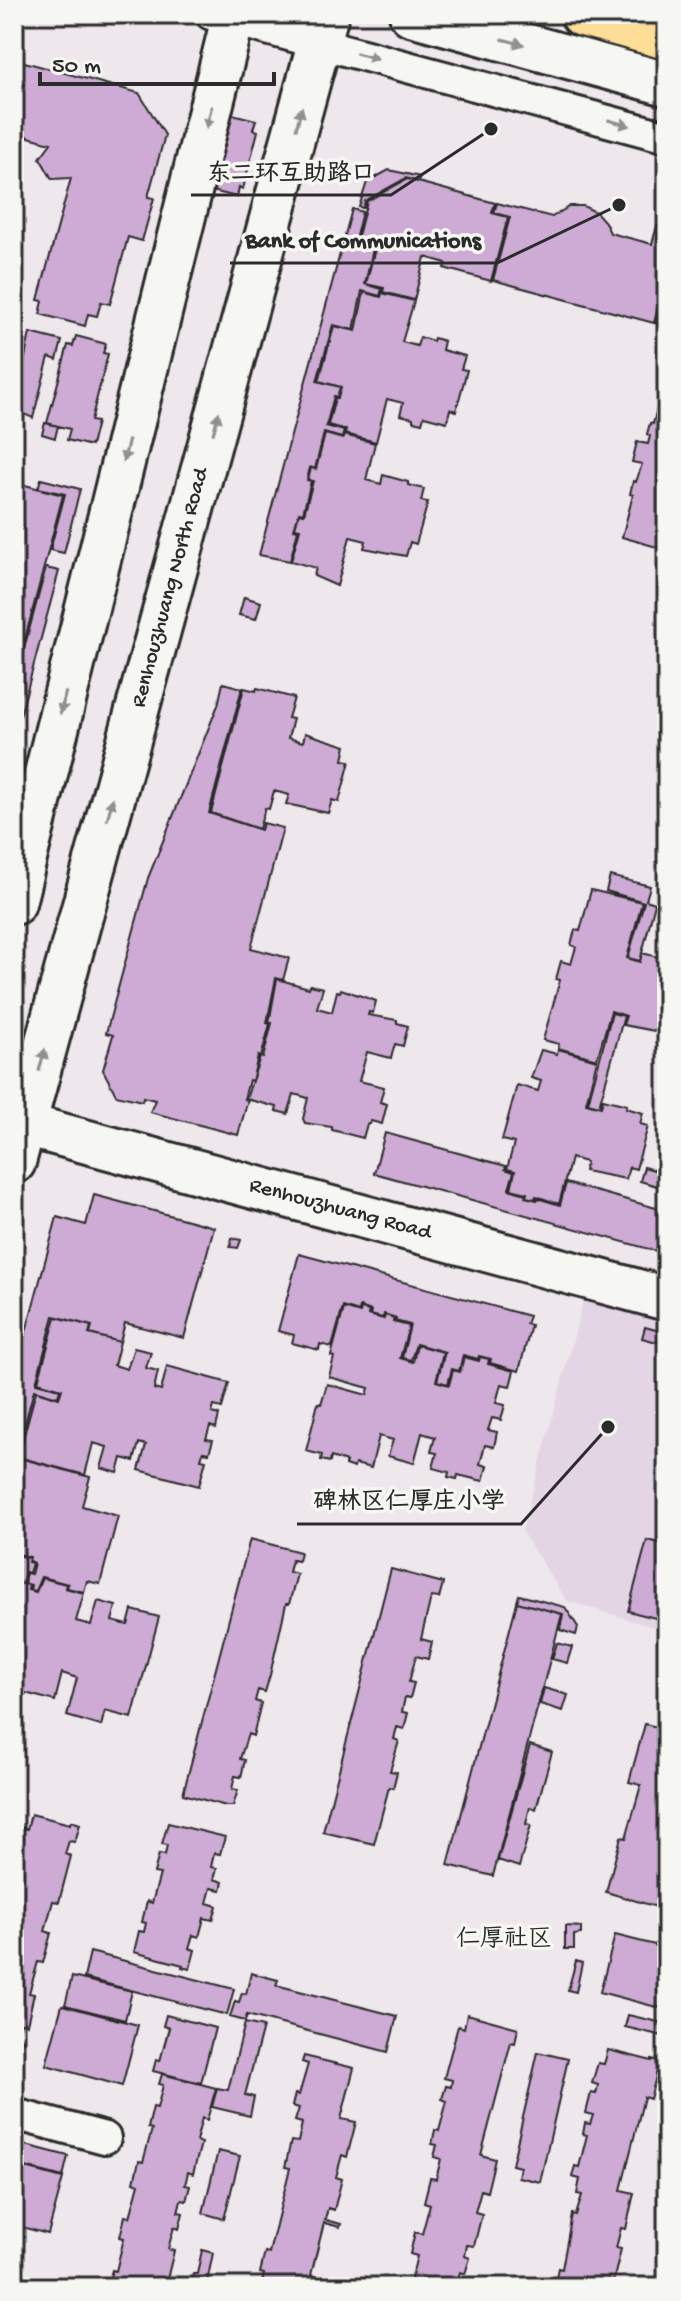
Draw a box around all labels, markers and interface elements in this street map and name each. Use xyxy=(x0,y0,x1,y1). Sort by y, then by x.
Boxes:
scale bar xyxy=(40,36,274,86)
one-way arrow xyxy=(502,36,526,49)
one-way arrow xyxy=(356,50,380,63)
text: 50 m xyxy=(52,53,101,82)
one-way arrow xyxy=(202,104,214,129)
one-way arrow xyxy=(293,106,306,130)
one-way arrow xyxy=(606,118,631,130)
callout: 东二环互助路口 xyxy=(191,147,391,195)
text: 东二环互助路口 xyxy=(207,159,375,190)
callout: Bank of Communications xyxy=(230,215,497,263)
text: Bank of Communications xyxy=(244,228,482,257)
one-way arrow xyxy=(210,411,222,436)
one-way arrow xyxy=(119,438,132,463)
street label: Renhouzhuang North Road xyxy=(127,463,216,711)
one-way arrow xyxy=(57,691,69,716)
one-way arrow xyxy=(105,796,117,821)
one-way arrow xyxy=(36,1047,49,1071)
street label: Renhouzhuang Road xyxy=(246,1173,436,1247)
callout: 碑林区仁厚庄小学 xyxy=(297,1476,521,1524)
text: 碑林区仁厚庄小学 xyxy=(313,1488,505,1518)
district label: 仁厚社区 xyxy=(456,1926,552,1955)

